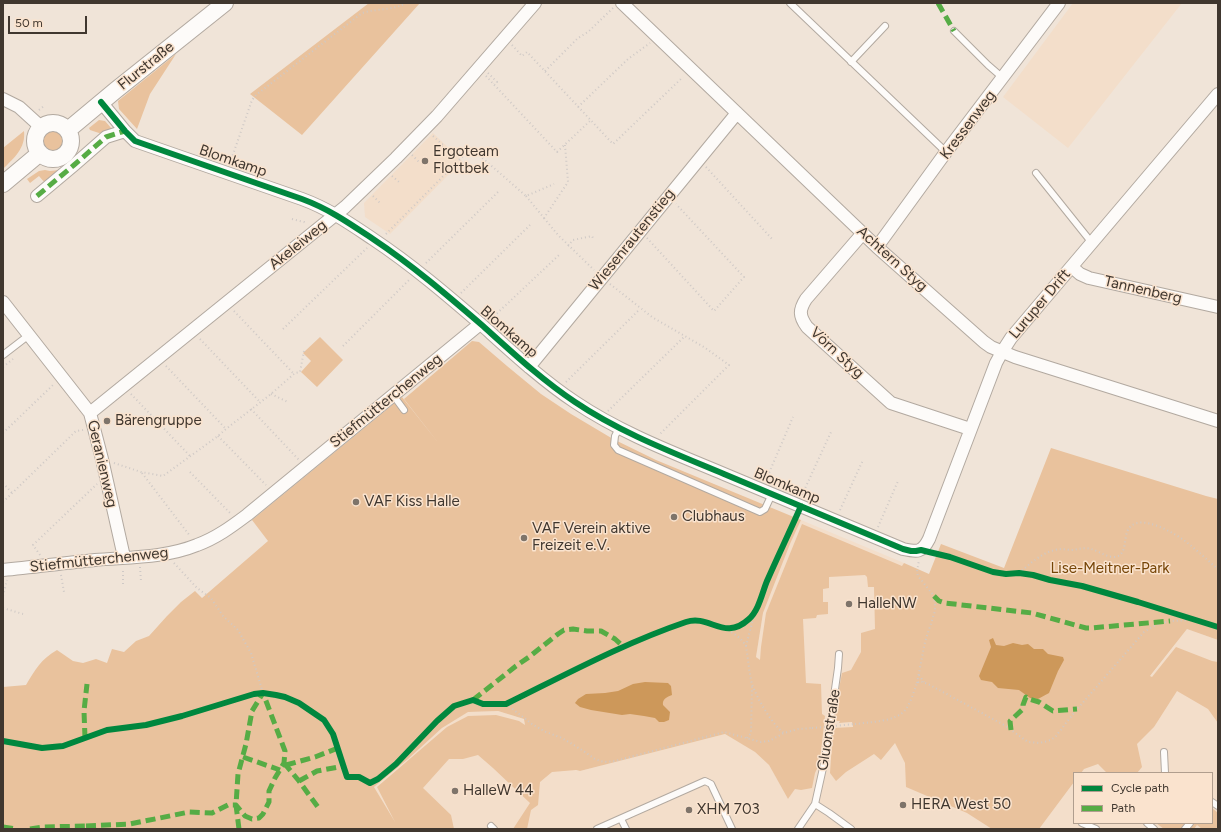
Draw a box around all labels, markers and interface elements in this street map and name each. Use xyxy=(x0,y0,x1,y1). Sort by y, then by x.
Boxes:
scale bar xyxy=(10,8,89,34)
text: 50 m xyxy=(15,16,43,30)
street label: Flurstraße xyxy=(114,38,178,94)
street label: Kressenweg xyxy=(936,87,1000,163)
street label: Blomkamp xyxy=(197,141,269,181)
place label: Ergoteam Flottbek xyxy=(433,143,499,178)
marker: Ergoteam Flottbek xyxy=(420,156,430,166)
street label: Wiesenrautenstieg xyxy=(585,185,679,295)
street label: Akeleiweg xyxy=(266,216,330,274)
street label: Achtern Styg xyxy=(853,223,931,295)
street label: Luruper Drift xyxy=(1006,265,1074,343)
street label: Tannenberg xyxy=(1102,272,1184,308)
street label: Blomkamp xyxy=(477,302,541,362)
street label: Vörn Styg xyxy=(806,324,868,382)
street label: Stiefmütterchenweg xyxy=(326,350,446,452)
place label: Bärengruppe xyxy=(115,412,202,430)
marker: Bärengruppe xyxy=(102,416,112,426)
street label: Geranienweg xyxy=(83,419,121,509)
street label: Blomkamp xyxy=(751,464,823,508)
place label: VAF Kiss Halle xyxy=(364,493,460,511)
marker: VAF Kiss Halle xyxy=(351,497,361,507)
place label: Clubhaus xyxy=(682,508,745,526)
marker: Clubhaus xyxy=(669,512,679,522)
place label: VAF Verein aktive Freizeit e.V. xyxy=(532,520,650,555)
marker: VAF Verein aktive Freizeit e.V. xyxy=(519,533,529,543)
street label: Stiefmütterchenweg xyxy=(29,544,169,576)
park label: Lise-Meitner-Park xyxy=(1050,560,1170,578)
place label: HalleNW xyxy=(857,595,917,613)
marker: HalleNW xyxy=(844,599,854,609)
street label: Gluonstraße xyxy=(814,688,844,772)
legend xyxy=(1073,772,1213,824)
text: Cycle path xyxy=(1111,781,1169,795)
place label: HalleW 44 xyxy=(463,782,533,800)
marker: HalleW 44 xyxy=(450,786,460,796)
place label: HERA West 50 xyxy=(911,796,1011,814)
marker: HERA West 50 xyxy=(898,800,908,810)
place label: XHM 703 xyxy=(697,801,760,819)
text: Path xyxy=(1111,801,1135,815)
marker: XHM 703 xyxy=(684,805,694,815)

